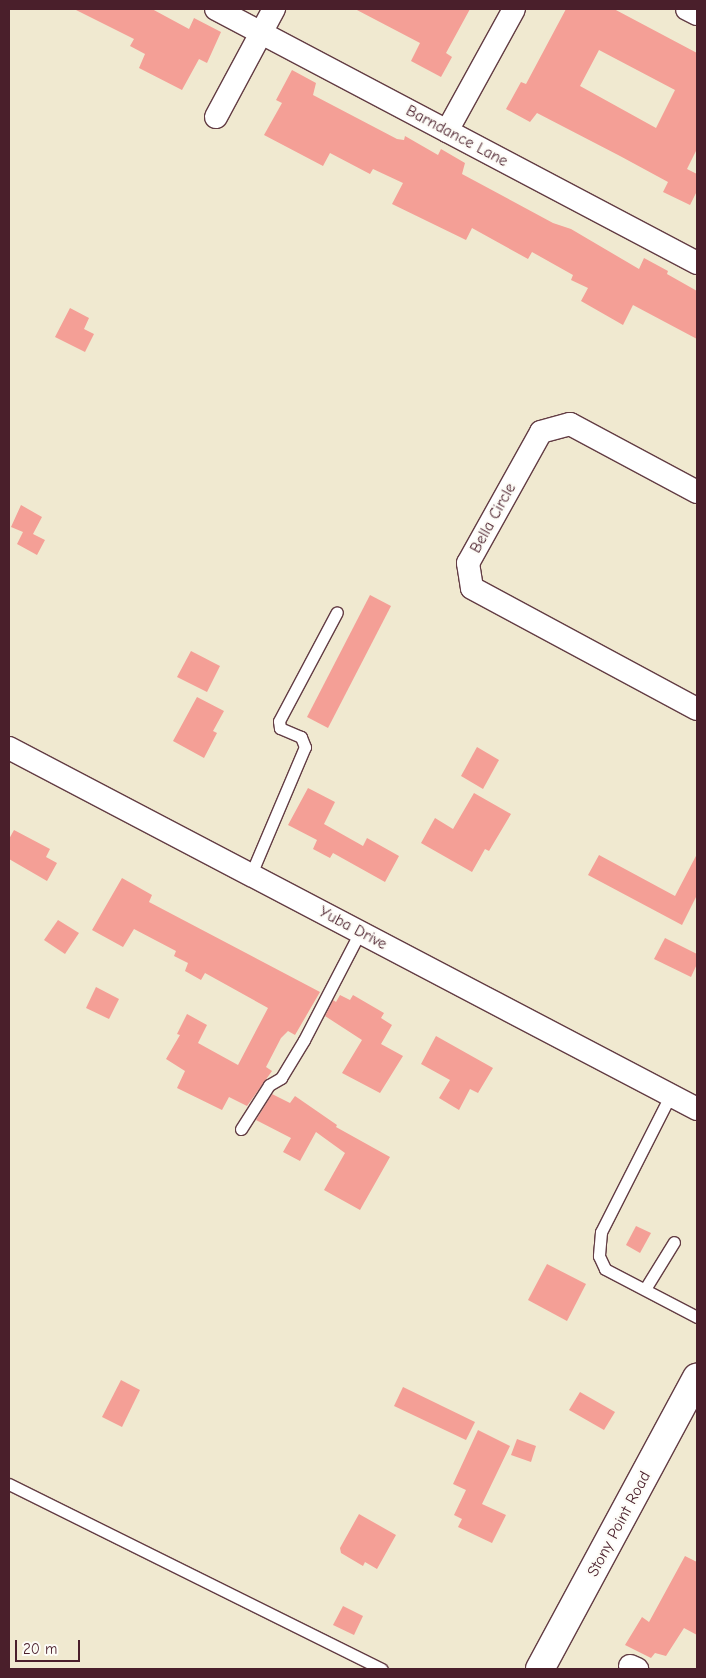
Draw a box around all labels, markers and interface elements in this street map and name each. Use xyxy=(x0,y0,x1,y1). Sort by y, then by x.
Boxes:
street label: Barndance Lane xyxy=(403,101,511,171)
street label: Bella Circle xyxy=(466,480,520,556)
street label: Yuba Drive xyxy=(316,902,390,954)
street label: Stony Point Road xyxy=(583,1468,655,1580)
scale bar xyxy=(18,1630,82,1662)
text: 20 m xyxy=(23,1640,57,1658)

